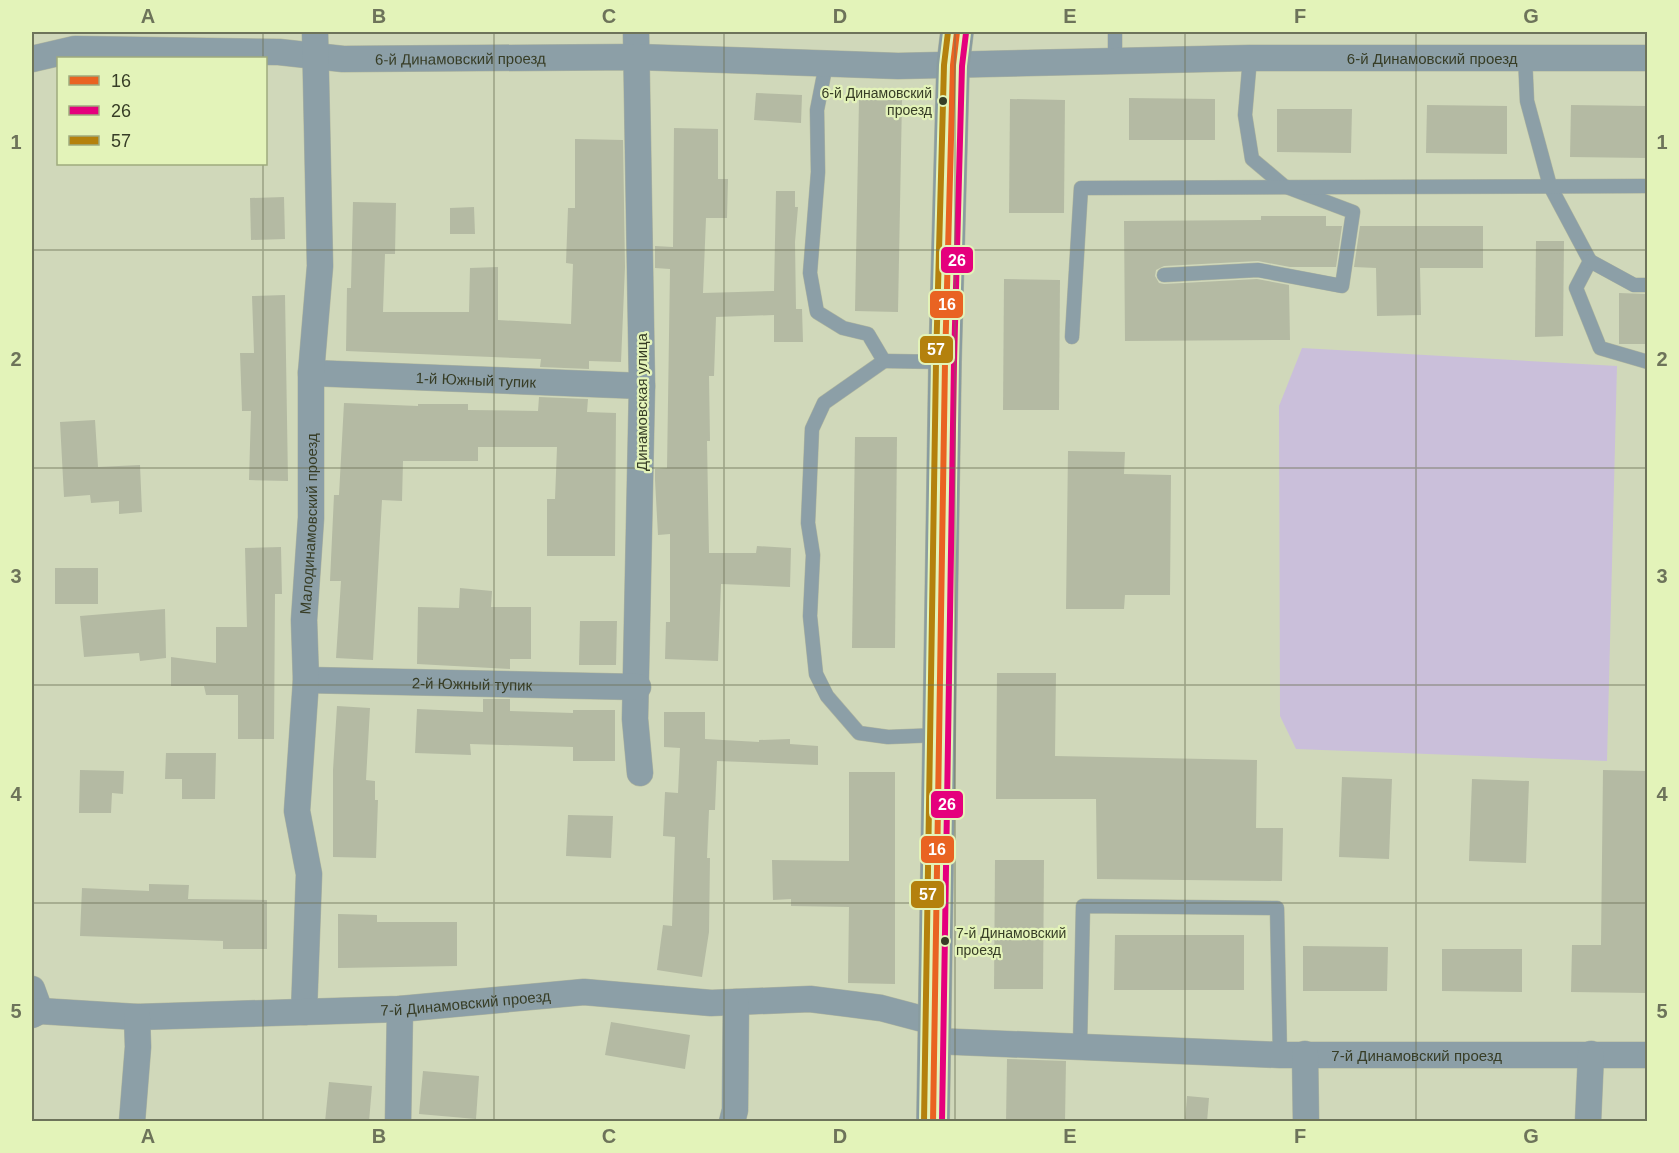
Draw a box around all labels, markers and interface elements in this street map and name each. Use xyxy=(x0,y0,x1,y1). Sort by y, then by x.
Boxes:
text: A xyxy=(141,5,155,27)
text: B xyxy=(372,5,386,27)
text: C xyxy=(602,5,616,27)
text: D xyxy=(833,5,847,27)
text: E xyxy=(1063,5,1077,27)
text: F xyxy=(1294,5,1306,27)
text: G xyxy=(1523,5,1539,27)
street label: 6-й Динамовский проезд xyxy=(375,49,546,67)
street label: 6-й Динамовский проезд xyxy=(1347,50,1518,67)
legend xyxy=(57,57,267,165)
text: 16 xyxy=(111,71,131,91)
place label: 6-й Динамовский проезд xyxy=(822,85,932,118)
marker: 6-й Динамовский проезд xyxy=(937,95,949,107)
text: 26 xyxy=(111,101,131,121)
text: 1 xyxy=(10,131,22,153)
text: 57 xyxy=(111,131,131,151)
text: 1 xyxy=(1656,131,1668,153)
line badge: 26 xyxy=(940,246,974,274)
text: 26 xyxy=(948,252,966,269)
line badge: 16 xyxy=(929,290,964,319)
text: 16 xyxy=(938,296,956,313)
street label: Динамовская улица xyxy=(633,332,650,471)
line badge: 57 xyxy=(919,335,954,364)
text: 57 xyxy=(927,341,945,358)
text: 2 xyxy=(10,348,22,370)
text: 2 xyxy=(1656,348,1668,370)
street label: 1-й Южный тупик xyxy=(415,369,537,390)
street label: Малодинамовский проезд xyxy=(296,433,320,615)
text: 3 xyxy=(10,565,22,587)
text: 3 xyxy=(1656,565,1668,587)
street label: 2-й Южный тупик xyxy=(412,674,533,693)
text: 4 xyxy=(10,783,22,805)
text: 4 xyxy=(1656,783,1668,805)
line badge: 26 xyxy=(930,790,964,819)
text: 26 xyxy=(938,796,956,813)
line badge: 16 xyxy=(920,835,955,864)
text: 16 xyxy=(928,841,946,858)
line badge: 57 xyxy=(910,880,945,909)
text: 57 xyxy=(919,886,937,903)
place label: 7-й Динамовский проезд xyxy=(956,925,1066,958)
marker: 7-й Динамовский проезд xyxy=(939,935,951,947)
street label: 7-й Динамовский проезд xyxy=(380,987,551,1018)
text: 5 xyxy=(10,1000,22,1022)
text: 5 xyxy=(1656,1000,1668,1022)
street label: 7-й Динамовский проезд xyxy=(1331,1047,1502,1064)
text: A xyxy=(141,1125,155,1147)
text: B xyxy=(372,1125,386,1147)
text: C xyxy=(602,1125,616,1147)
text: D xyxy=(833,1125,847,1147)
text: E xyxy=(1063,1125,1077,1147)
text: F xyxy=(1294,1125,1306,1147)
text: G xyxy=(1523,1125,1539,1147)

